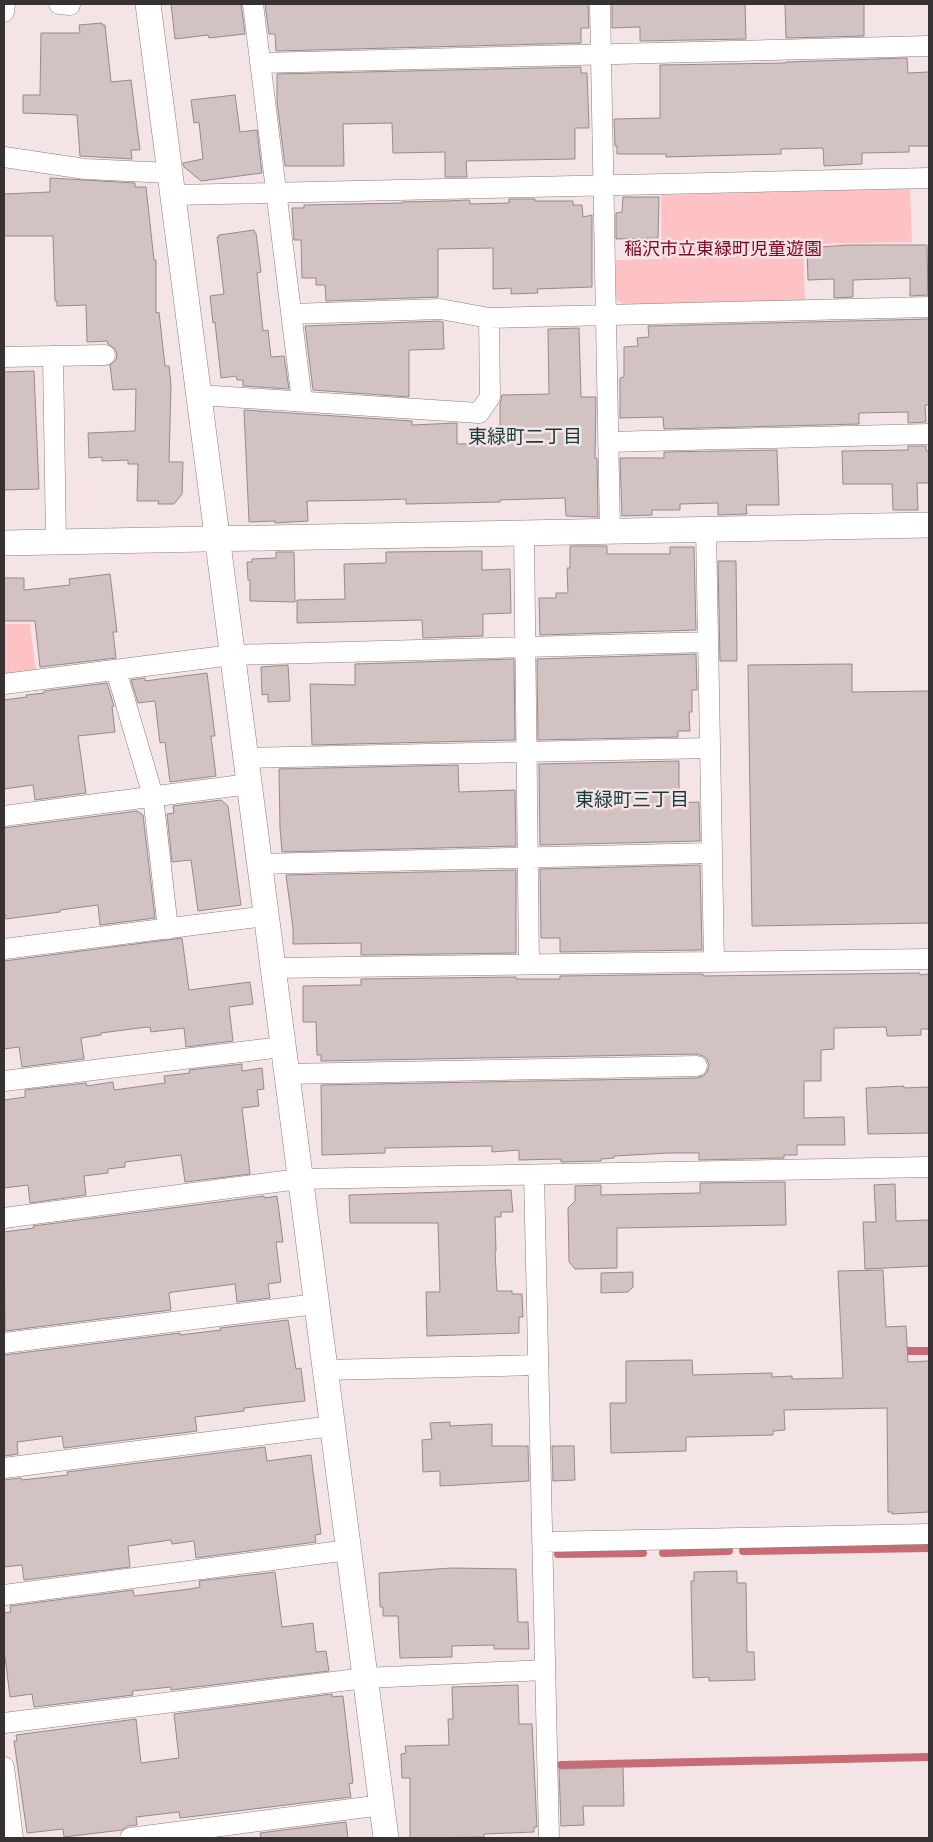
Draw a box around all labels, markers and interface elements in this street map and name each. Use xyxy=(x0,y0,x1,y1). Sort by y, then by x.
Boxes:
park label: 稲沢市立東緑町児童遊園 xyxy=(624,237,822,262)
district label: 東緑町二丁目 xyxy=(468,424,582,451)
district label: 東緑町三丁目 xyxy=(575,787,689,814)

